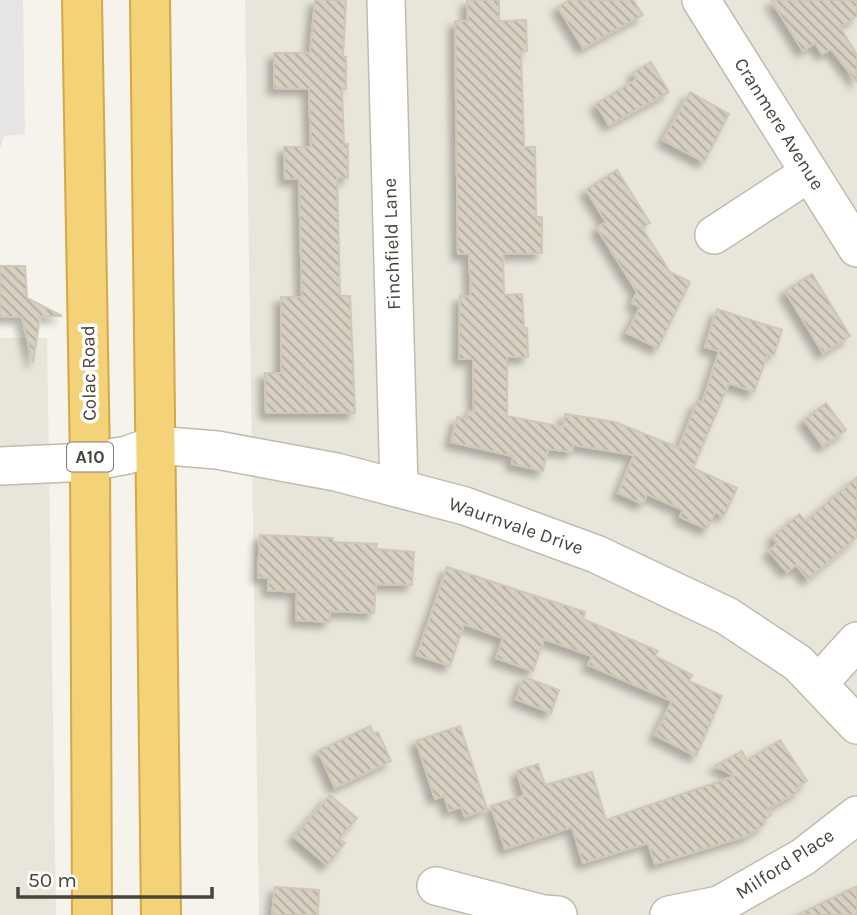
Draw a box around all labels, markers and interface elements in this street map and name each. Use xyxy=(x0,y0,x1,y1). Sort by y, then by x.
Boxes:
street label: Cranmere Avenue xyxy=(729,54,829,194)
street label: Finchfield Lane xyxy=(379,178,405,310)
street label: Colac Road xyxy=(77,325,101,421)
road number: A10 xyxy=(67,443,113,472)
street label: Waurnvale Drive xyxy=(446,493,586,559)
street label: Milford Place xyxy=(732,824,838,904)
scale bar xyxy=(18,856,212,900)
text: 50 m xyxy=(28,868,77,892)

